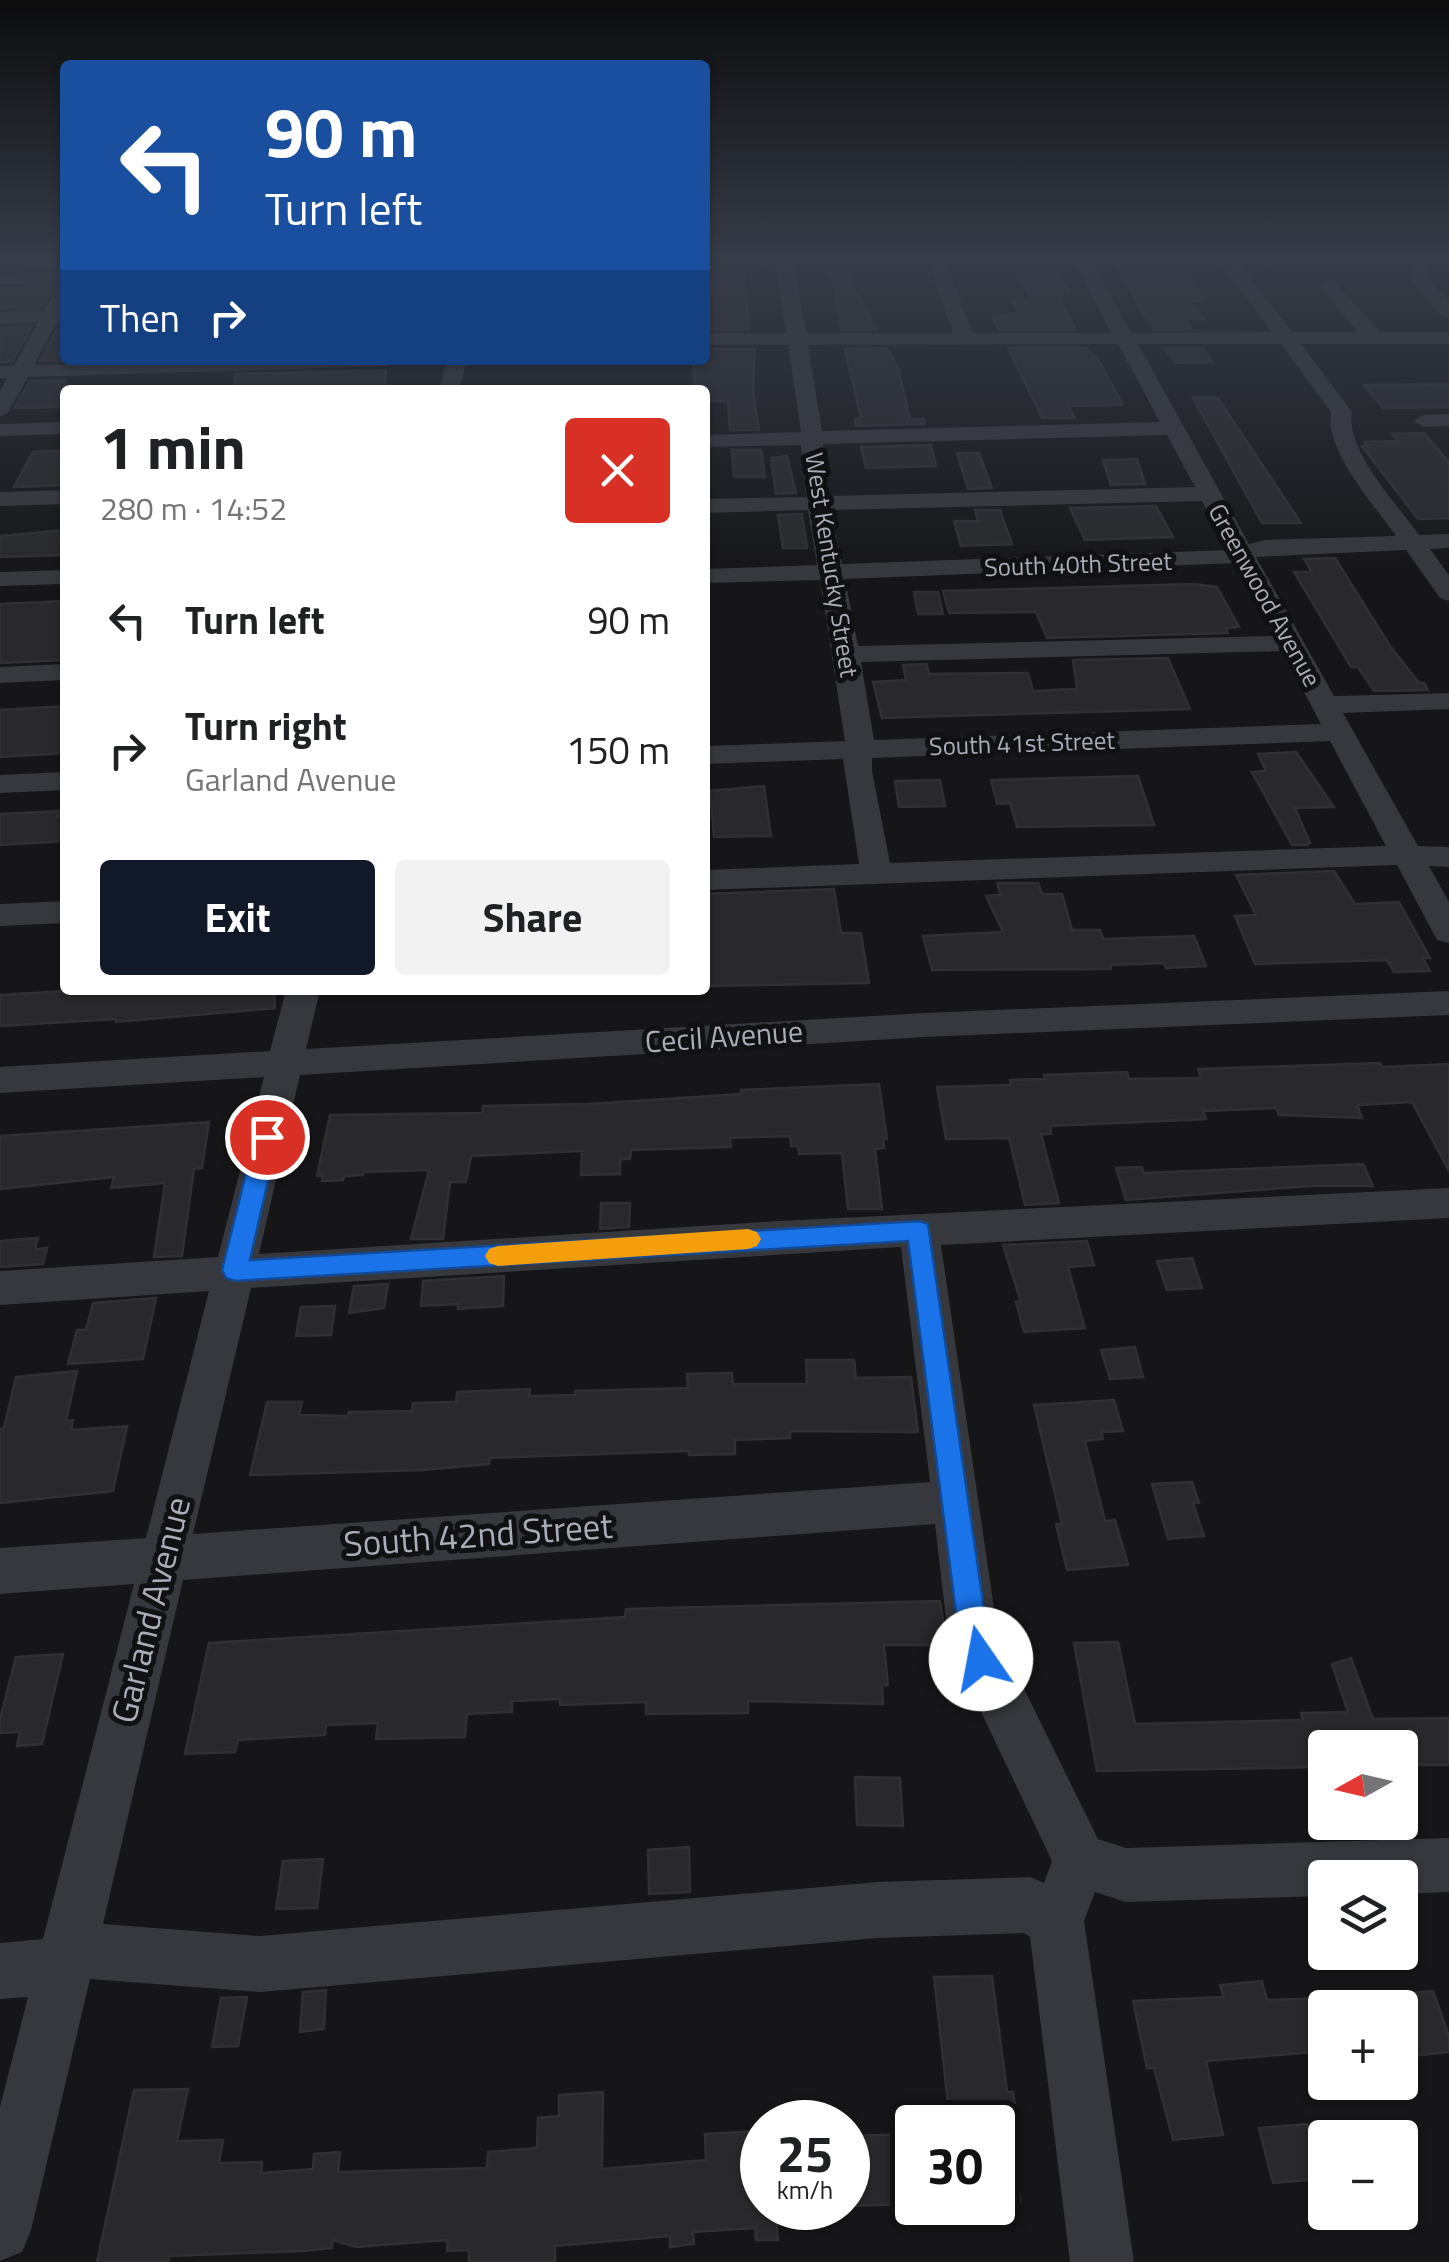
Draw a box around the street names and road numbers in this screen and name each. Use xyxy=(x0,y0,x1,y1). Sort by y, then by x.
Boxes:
street label: West Kentucky Street xyxy=(795,450,869,680)
street label: Greenwood Avenue xyxy=(1199,496,1331,694)
street label: South 40th Street xyxy=(983,542,1173,586)
street label: South 41st Street xyxy=(928,721,1116,765)
street label: Cecil Avenue xyxy=(643,1008,804,1064)
street label: Garland Avenue xyxy=(96,1491,204,1729)
street label: South 42nd Street xyxy=(342,1498,614,1570)

